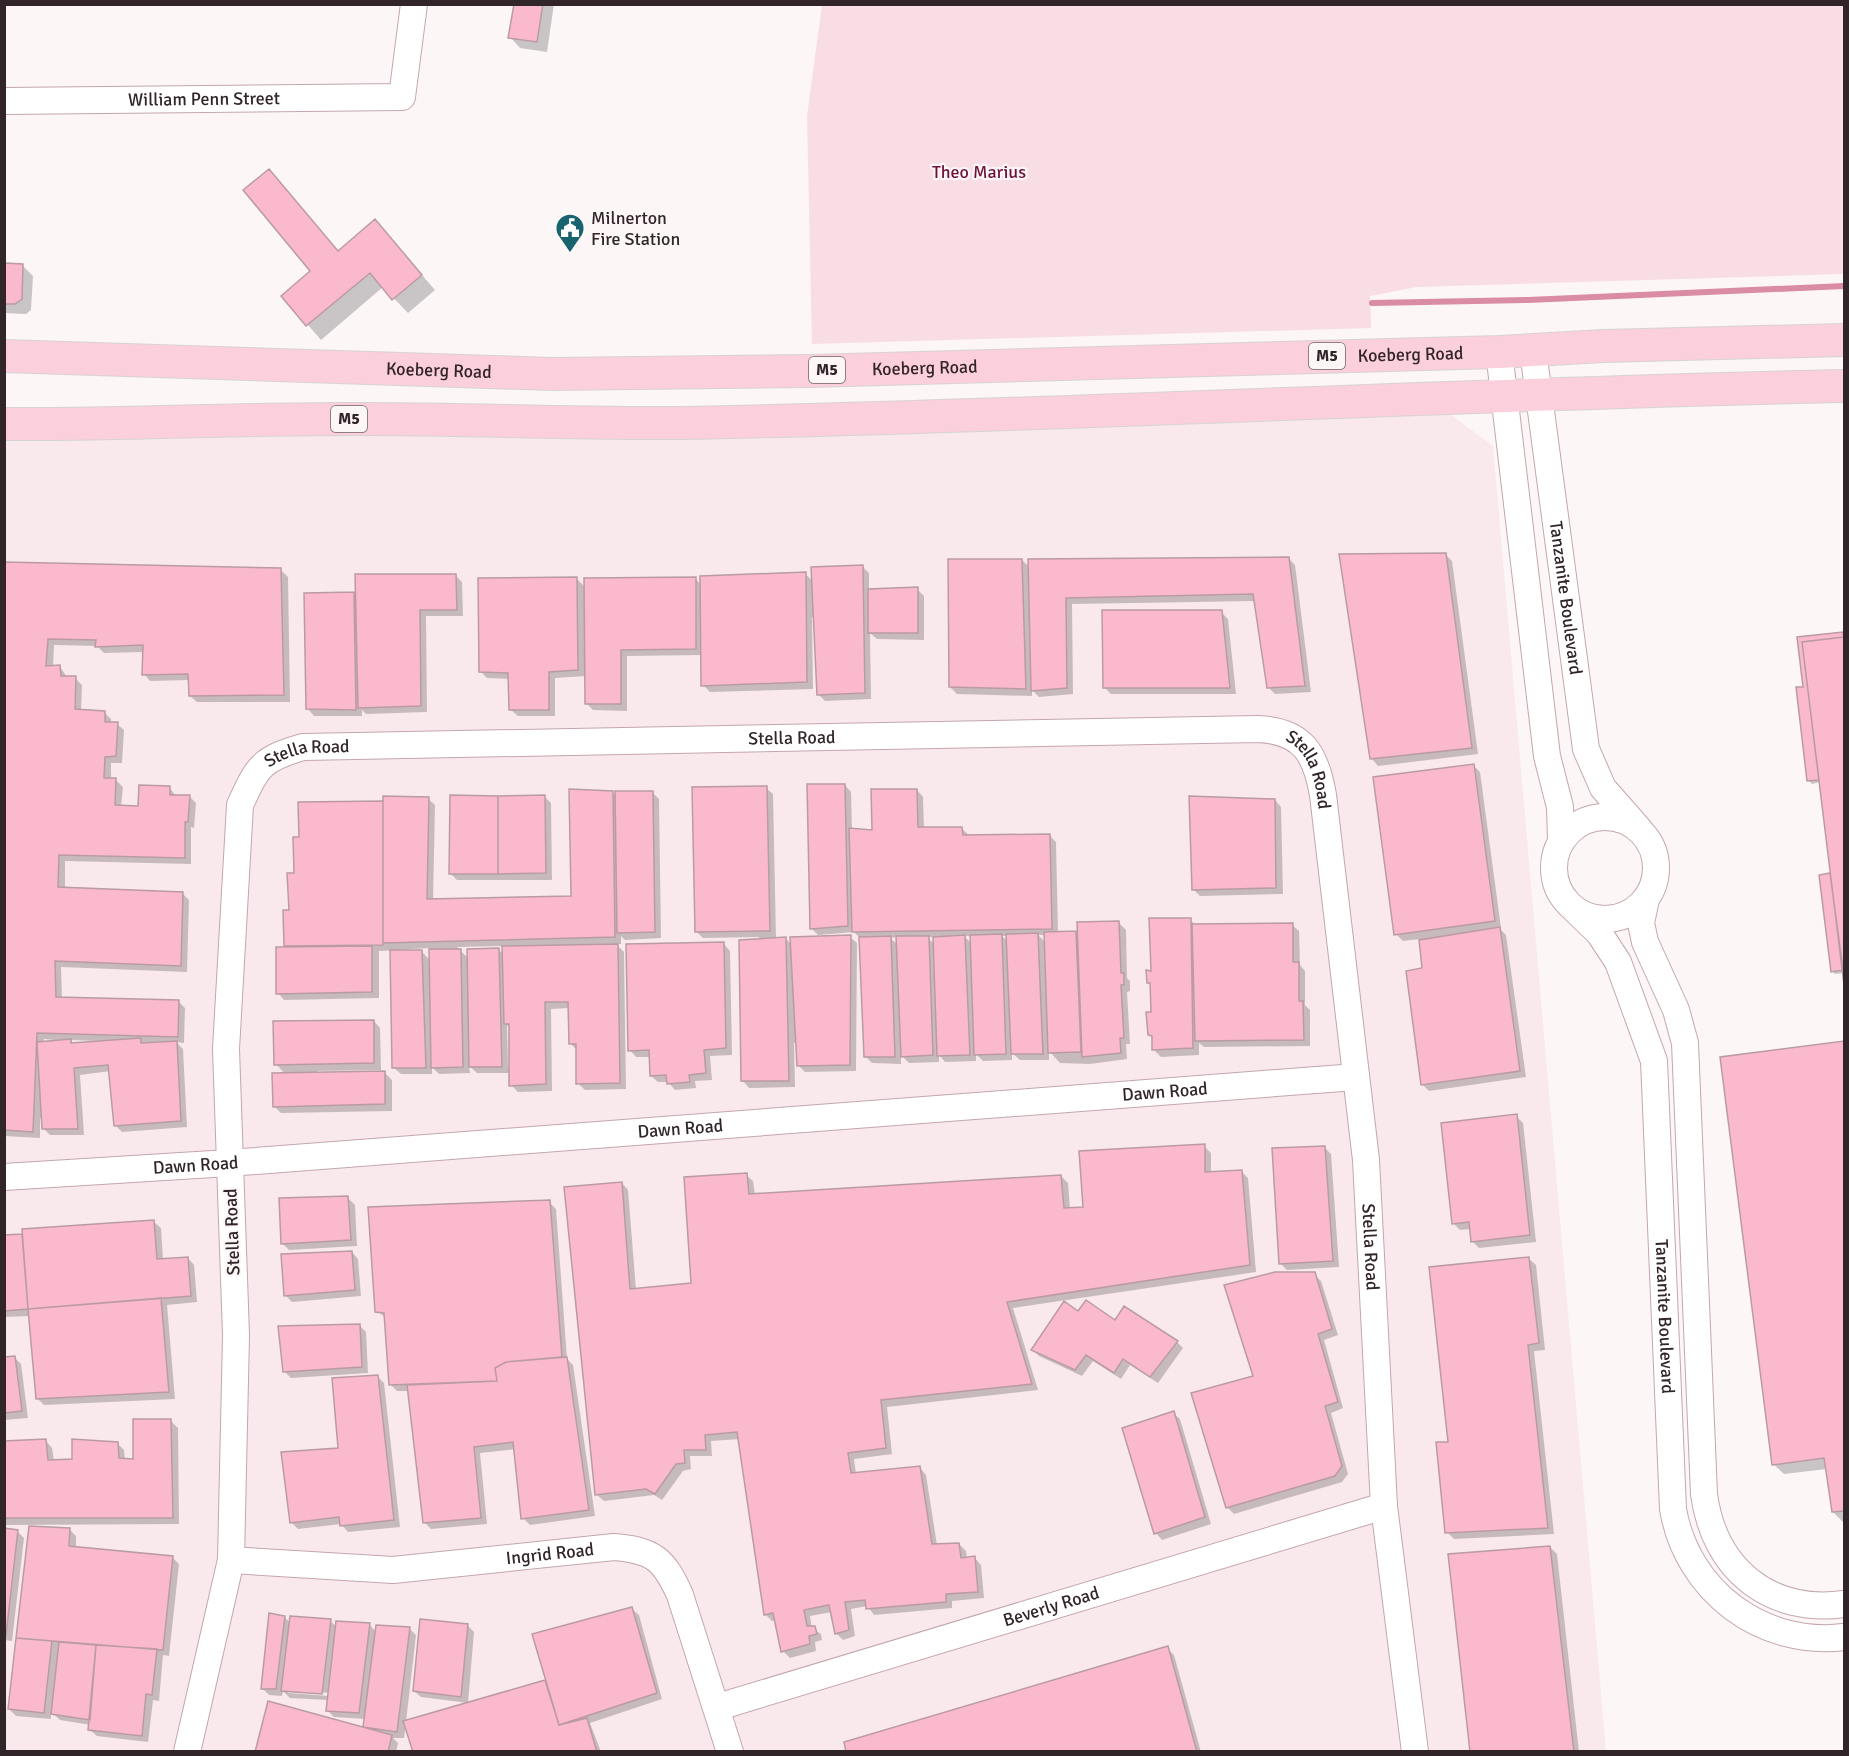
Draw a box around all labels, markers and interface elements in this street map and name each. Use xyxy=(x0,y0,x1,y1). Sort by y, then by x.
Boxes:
street label: William Penn Street xyxy=(128,87,280,111)
park label: Theo Marius xyxy=(932,161,1026,183)
place label: Milnerton Fire Station xyxy=(591,207,680,250)
public building icon: Milnerton Fire Station xyxy=(554,212,586,254)
street label: Koeberg Road xyxy=(1357,342,1464,367)
road number: M5 xyxy=(1309,343,1345,369)
street label: Koeberg Road xyxy=(871,355,978,380)
road number: M5 xyxy=(809,357,845,383)
street label: Koeberg Road xyxy=(386,358,492,383)
road number: M5 xyxy=(331,406,367,432)
street label: Tanzanite Boulevard xyxy=(1545,520,1587,676)
street label: Stella Road xyxy=(1282,725,1336,810)
street label: Stella Road xyxy=(748,726,836,750)
street label: Stella Road xyxy=(260,735,350,772)
street label: Dawn Road xyxy=(1121,1077,1208,1106)
street label: Dawn Road xyxy=(637,1114,724,1143)
street label: Dawn Road xyxy=(152,1151,239,1179)
street label: Stella Road xyxy=(219,1188,245,1276)
street label: Stella Road xyxy=(1357,1203,1384,1291)
street label: Tanzanite Boulevard xyxy=(1651,1239,1679,1394)
street label: Ingrid Road xyxy=(505,1538,595,1569)
street label: Beverly Road xyxy=(1000,1582,1102,1631)

